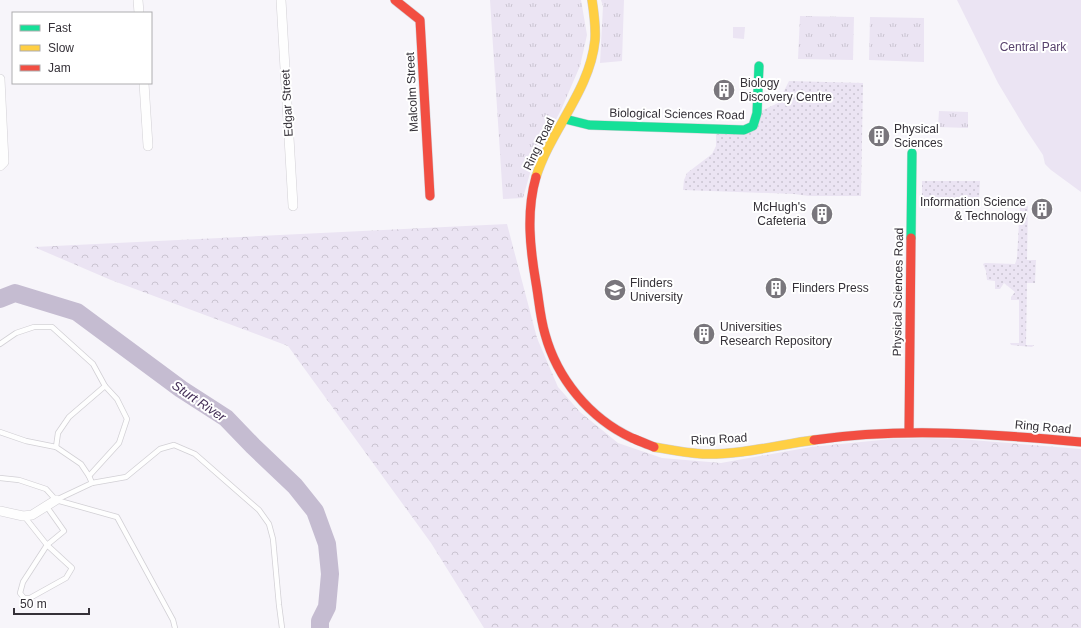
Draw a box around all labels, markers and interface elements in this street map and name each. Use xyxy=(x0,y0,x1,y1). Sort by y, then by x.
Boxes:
legend xyxy=(12,12,152,84)
text: Fast xyxy=(48,21,72,35)
park label: Central Park xyxy=(1000,40,1067,54)
text: Slow xyxy=(48,41,74,55)
street label: Malcolm Street xyxy=(403,51,421,132)
text: Jam xyxy=(48,61,71,75)
street label: Edgar Street xyxy=(278,68,296,137)
place label: Biology Discovery Centre xyxy=(740,76,832,104)
building icon: Biology Discovery Centre xyxy=(711,77,737,103)
street label: Biological Sciences Road xyxy=(609,106,745,122)
street label: Ring Road xyxy=(520,115,558,173)
place label: Physical Sciences xyxy=(894,122,943,150)
building icon: Physical Sciences xyxy=(866,123,892,149)
place label: Information Science & Technology xyxy=(920,195,1026,223)
building icon: Information Science & Technology xyxy=(1029,196,1055,222)
place label: McHugh's Cafeteria xyxy=(753,200,806,228)
building icon: McHugh's Cafeteria xyxy=(809,201,835,227)
street label: Physical Sciences Road xyxy=(890,228,906,356)
building icon: Flinders Press xyxy=(763,275,789,301)
place label: Flinders University xyxy=(630,276,683,304)
school or university icon: Flinders University xyxy=(602,277,628,303)
place label: Flinders Press xyxy=(792,281,869,295)
place label: Universities Research Repository xyxy=(720,320,832,348)
building icon: Universities Research Repository xyxy=(691,321,717,347)
water label: Sturt River xyxy=(169,378,229,425)
street label: Ring Road xyxy=(1014,418,1072,436)
street label: Ring Road xyxy=(690,431,748,447)
scale bar xyxy=(14,590,89,616)
text: 50 m xyxy=(20,597,47,611)

